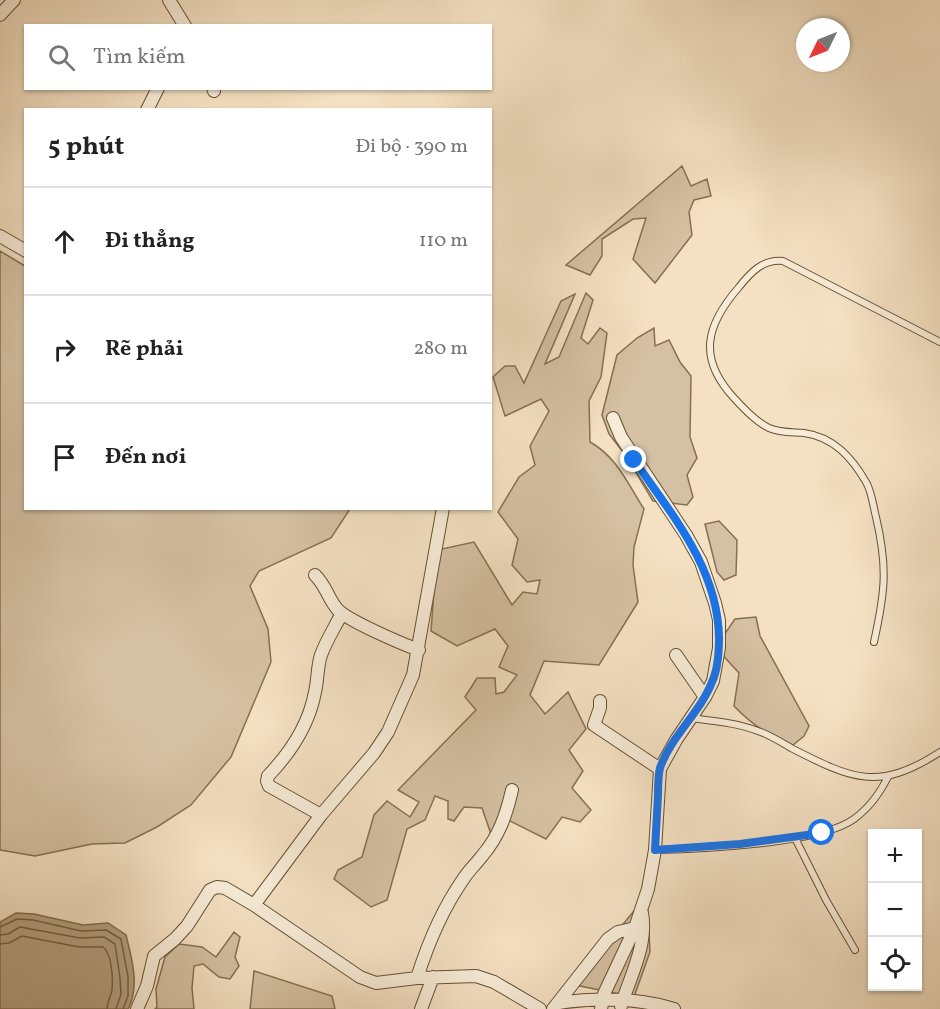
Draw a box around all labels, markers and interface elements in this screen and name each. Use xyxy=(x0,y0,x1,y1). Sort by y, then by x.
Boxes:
north arrow xyxy=(796,18,850,72)
search box xyxy=(24,24,492,90)
icon: search xyxy=(45,41,78,74)
text: Tìm kiếm xyxy=(93,42,186,73)
text: 5 phút xyxy=(48,129,124,165)
text: Đi bộ · 390 m xyxy=(356,133,468,161)
icon: ahead xyxy=(48,225,81,258)
text: Đi thẳng xyxy=(105,226,195,257)
text: 110 m xyxy=(419,227,468,255)
icon: right xyxy=(48,333,81,366)
text: Rẽ phải xyxy=(105,334,184,365)
text: 280 m xyxy=(413,335,468,363)
icon: arrive xyxy=(48,441,81,474)
text: Đến nơi xyxy=(105,442,187,473)
route end xyxy=(620,446,646,472)
route start xyxy=(808,819,834,845)
map controls xyxy=(868,829,922,991)
button: + xyxy=(868,829,922,883)
button: − xyxy=(868,883,922,937)
button: locate xyxy=(868,937,922,991)

